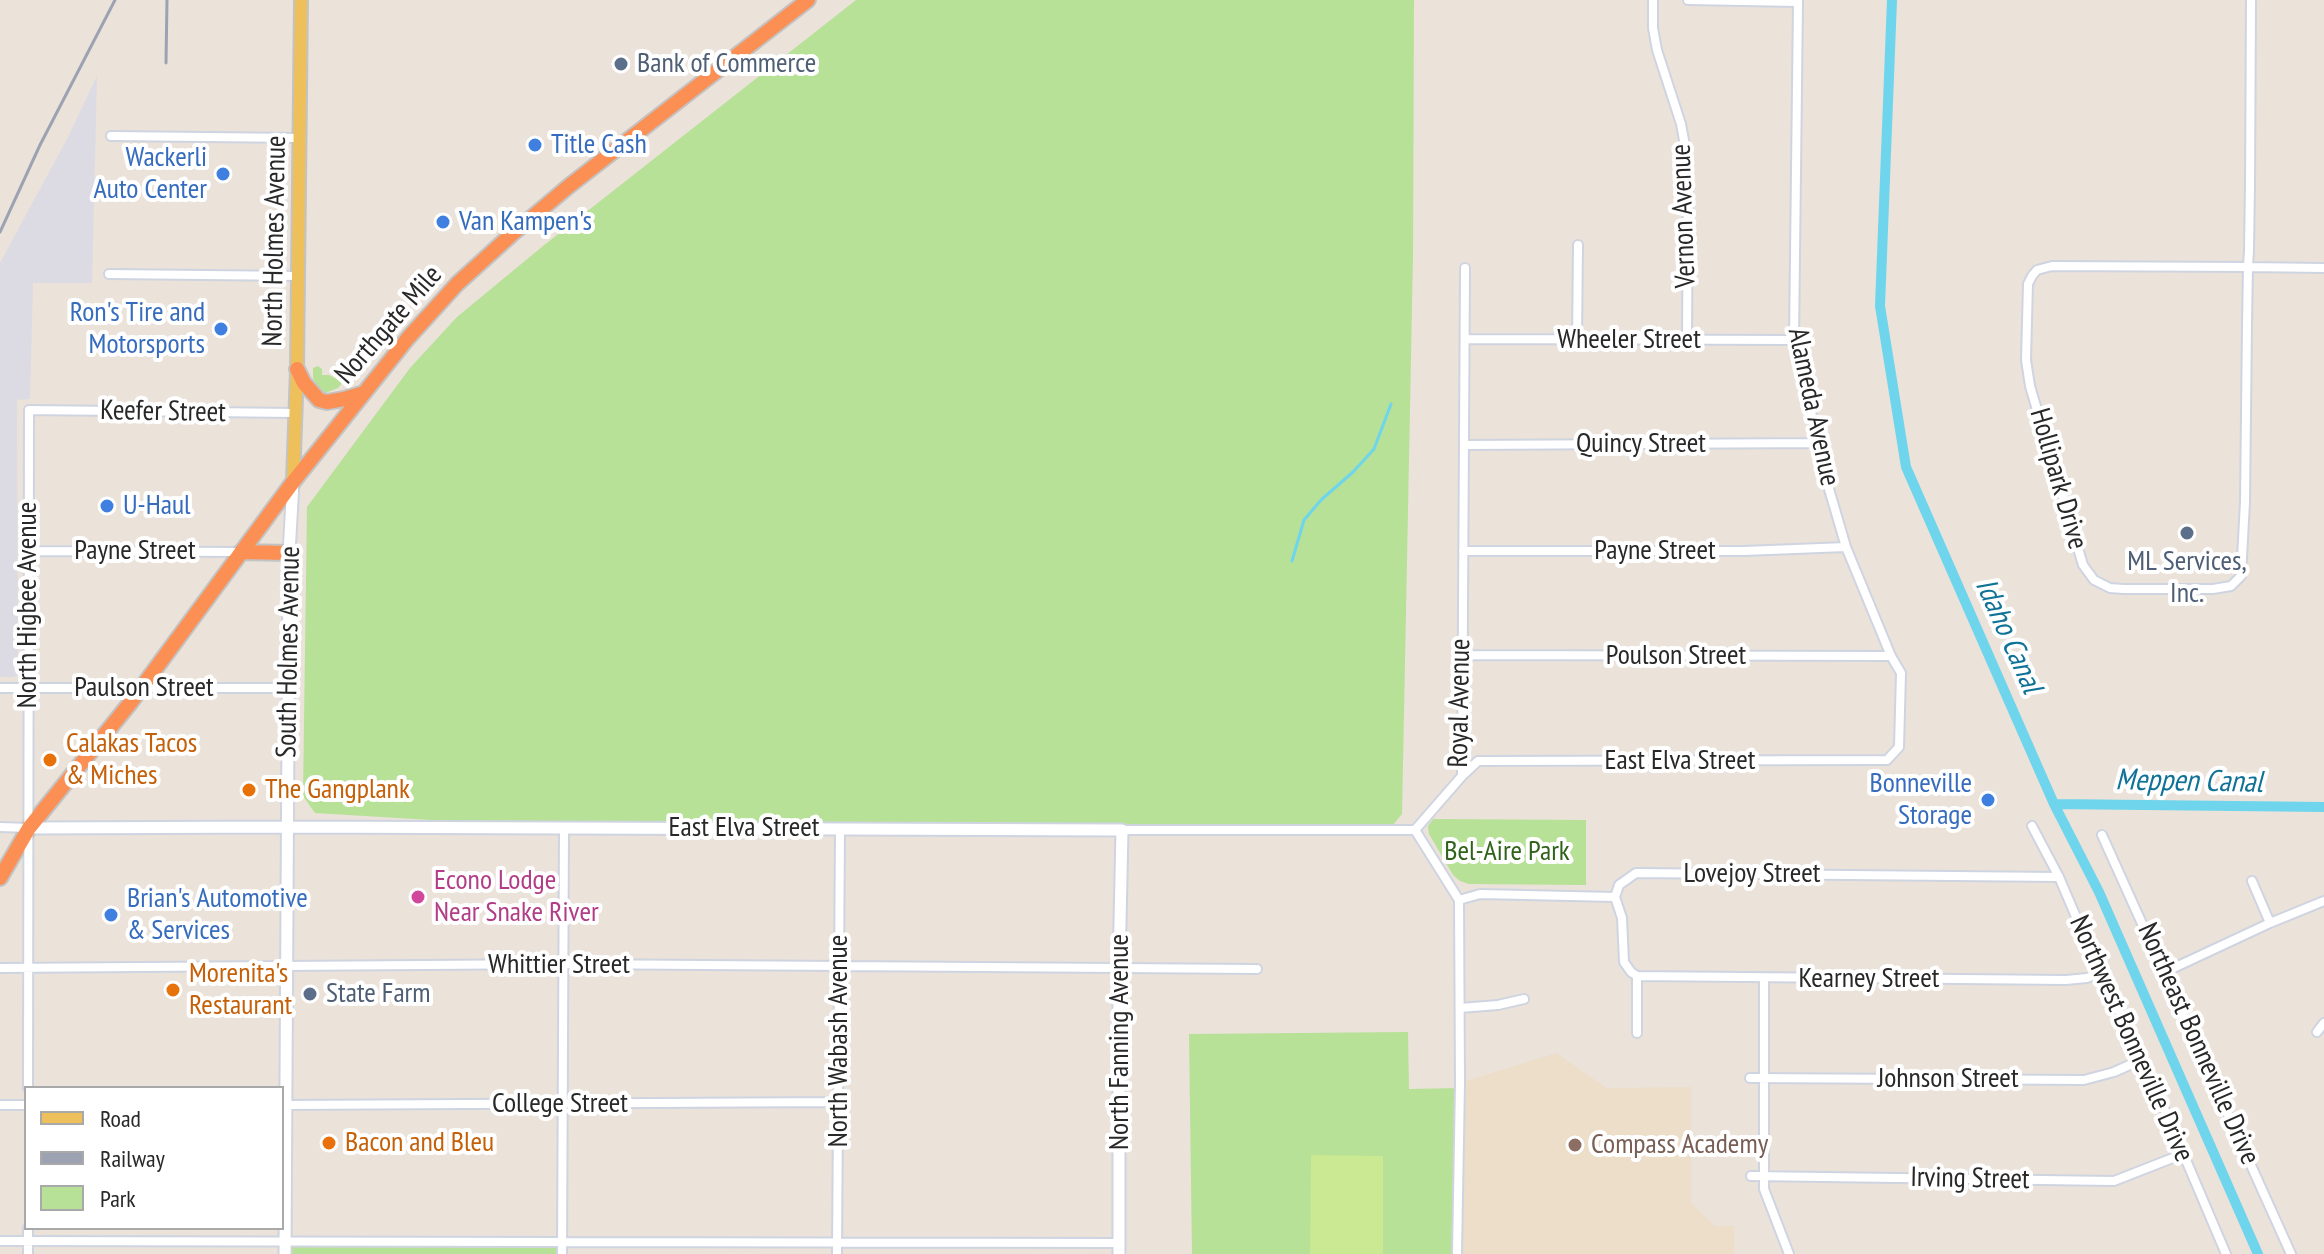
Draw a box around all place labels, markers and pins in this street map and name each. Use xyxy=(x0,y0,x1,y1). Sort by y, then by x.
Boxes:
place label: Bank of Commerce xyxy=(637,47,816,81)
marker: Bank of Commerce xyxy=(612,55,630,73)
place label: Title Cash xyxy=(551,128,647,162)
marker: Title Cash xyxy=(526,136,544,154)
place label: Wackerli Auto Center xyxy=(93,141,207,207)
marker: Wackerli Auto Center xyxy=(214,165,232,183)
place label: Van Kampen's xyxy=(459,205,592,239)
marker: Van Kampen's xyxy=(434,213,452,231)
place label: Ron's Tire and Motorsports xyxy=(70,296,205,362)
marker: Ron's Tire and Motorsports xyxy=(212,320,230,338)
place label: U-Haul xyxy=(123,489,191,523)
marker: U-Haul xyxy=(98,497,116,515)
marker: ML Services, Inc. xyxy=(2178,524,2196,542)
place label: ML Services, Inc. xyxy=(2127,545,2247,611)
place label: Calakas Tacos & Miches xyxy=(66,727,197,793)
marker: Calakas Tacos & Miches xyxy=(41,751,59,769)
place label: Bonneville Storage xyxy=(1869,767,1972,833)
place label: The Gangplank xyxy=(265,773,410,807)
marker: The Gangplank xyxy=(240,781,258,799)
marker: Bonneville Storage xyxy=(1979,791,1997,809)
place label: Econo Lodge Near Snake River xyxy=(434,864,599,930)
place label: Brian's Automotive & Services xyxy=(127,882,308,948)
marker: Econo Lodge Near Snake River xyxy=(409,888,427,906)
marker: Brian's Automotive & Services xyxy=(102,906,120,924)
place label: Morenita's Restaurant xyxy=(189,957,292,1023)
place label: State Farm xyxy=(326,977,431,1011)
marker: Morenita's Restaurant xyxy=(164,981,182,999)
marker: State Farm xyxy=(301,985,319,1003)
place label: Bacon and Bleu xyxy=(345,1126,494,1160)
place label: Compass Academy xyxy=(1591,1128,1768,1162)
marker: Bacon and Bleu xyxy=(320,1134,338,1152)
marker: Compass Academy xyxy=(1566,1136,1584,1154)

